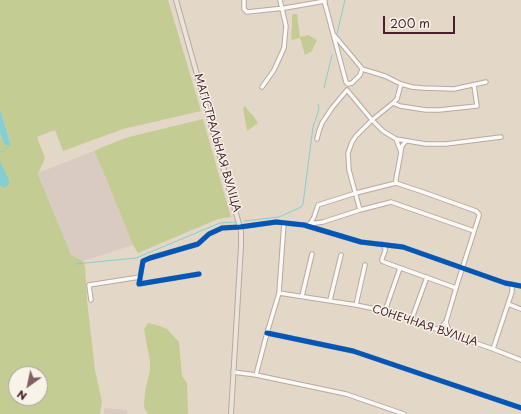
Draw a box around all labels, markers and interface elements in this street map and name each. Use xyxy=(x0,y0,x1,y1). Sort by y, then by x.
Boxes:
scale bar xyxy=(385,8,457,34)
text: 200 m xyxy=(390,14,430,32)
street label: МАГІСТРАЛЬНАЯ ВУЛІЦА xyxy=(191,72,243,214)
street label: СОНЕЧНАЯ ВУЛІЦА xyxy=(370,303,480,349)
north arrow xyxy=(8,366,48,406)
text: N xyxy=(13,386,30,405)

